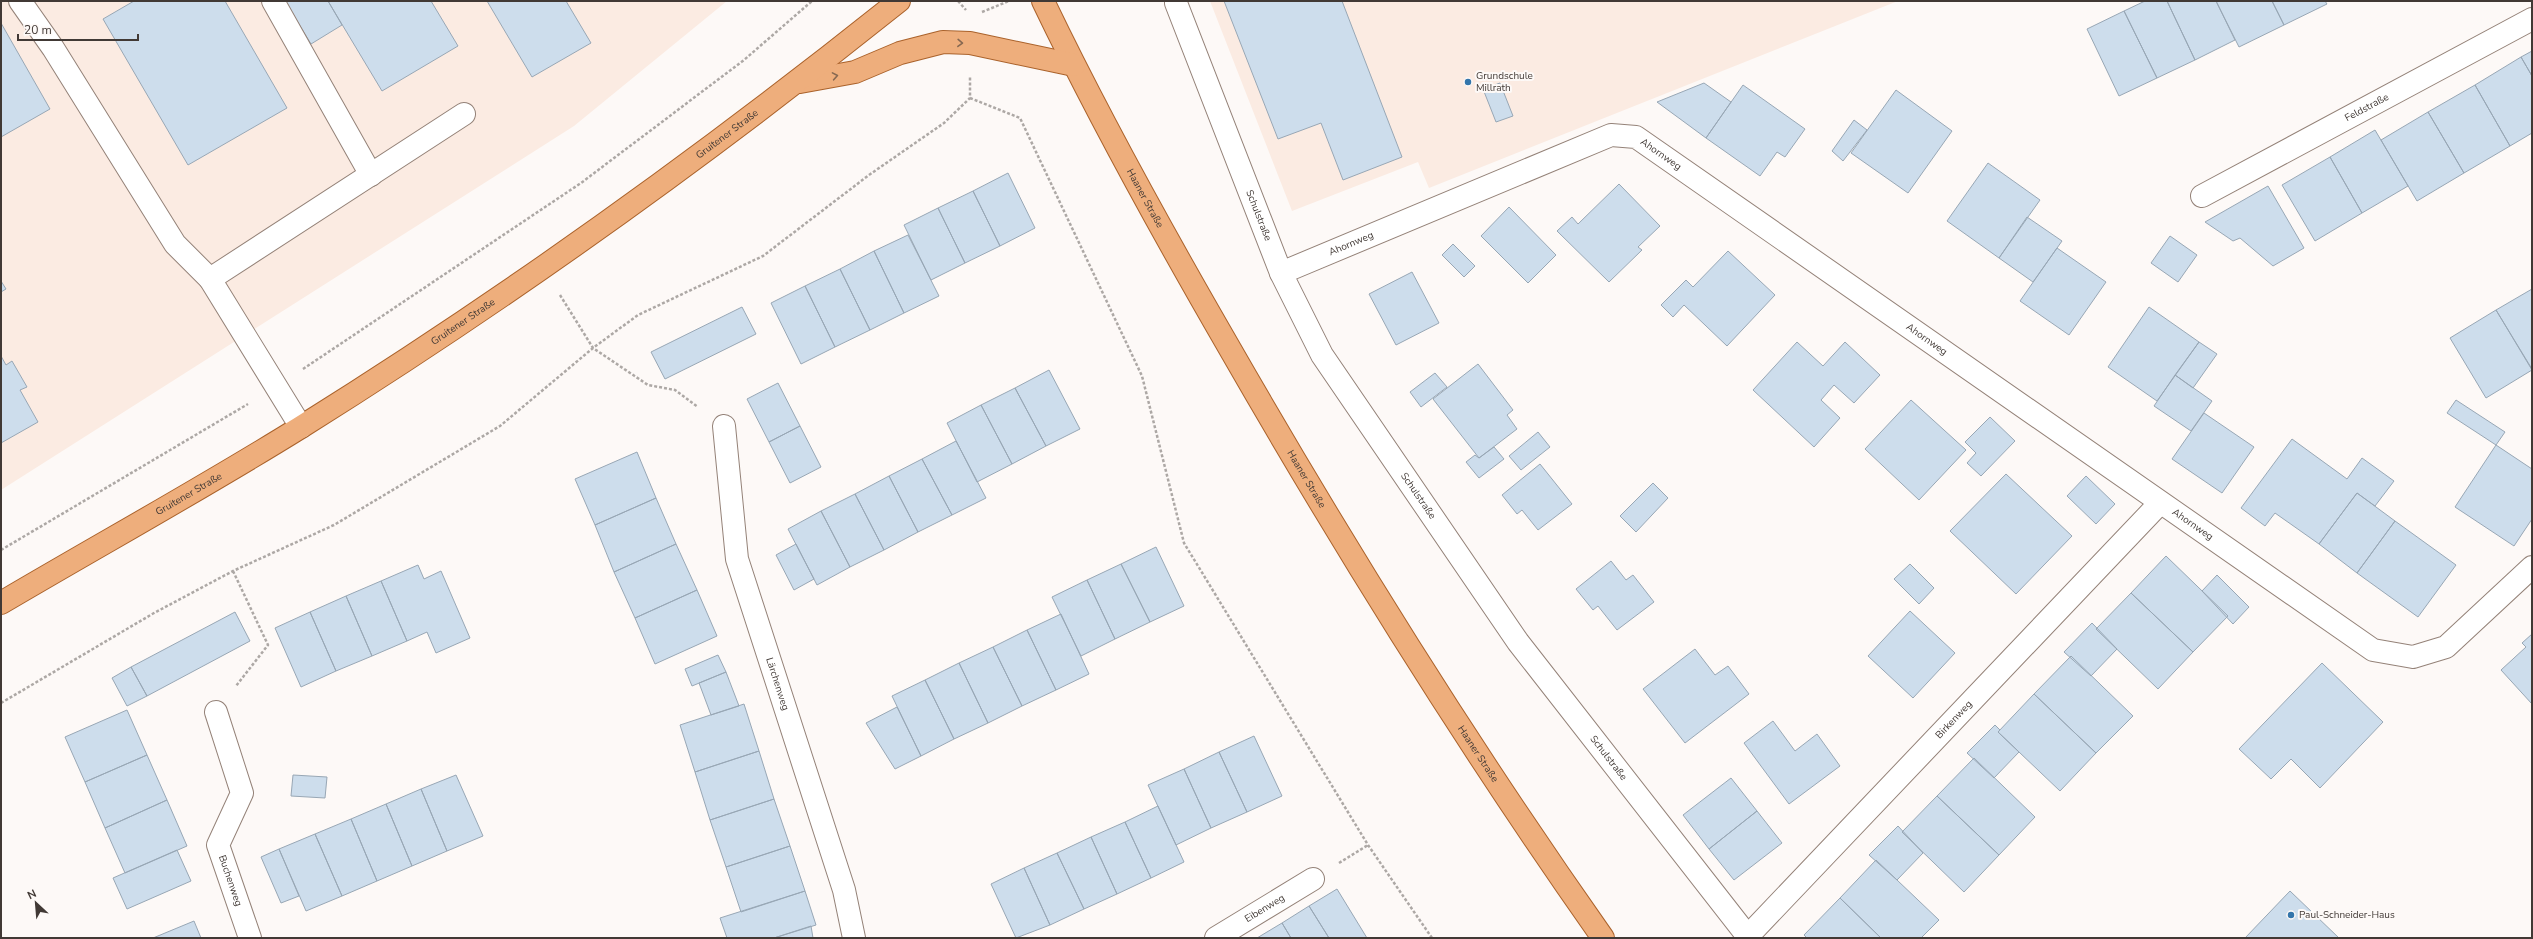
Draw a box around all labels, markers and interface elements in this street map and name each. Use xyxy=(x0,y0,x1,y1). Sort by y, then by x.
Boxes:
scale bar xyxy=(18,16,138,42)
text: 20 m xyxy=(24,22,52,38)
one-way arrow xyxy=(957,38,963,47)
place label: Grundschule Millrath xyxy=(1476,69,1533,95)
one-way arrow xyxy=(832,72,838,81)
marker: Grundschule Millrath xyxy=(1463,77,1473,87)
street label: Feldstraße xyxy=(2342,90,2391,125)
street label: Gruitener Straße xyxy=(693,106,761,162)
street label: Ahornweg xyxy=(1637,135,1684,174)
street label: Haaner Straße xyxy=(1123,166,1167,230)
street label: Schulstraße xyxy=(1242,188,1275,243)
street label: Ahornweg xyxy=(1327,228,1376,259)
street label: Gruitener Straße xyxy=(428,295,498,348)
street label: Ahornweg xyxy=(1903,320,1950,359)
street label: Haaner Straße xyxy=(1283,448,1329,511)
street label: Gruitener Straße xyxy=(153,469,225,519)
street label: Schulstraße xyxy=(1397,470,1439,522)
street label: Ahornweg xyxy=(2169,505,2216,544)
street label: Lärchenweg xyxy=(762,656,793,712)
street label: Birkenweg xyxy=(1932,697,1976,742)
street label: Haaner Straße xyxy=(1454,723,1502,785)
street label: Schulstraße xyxy=(1586,733,1631,783)
street label: Buchenweg xyxy=(215,853,246,908)
north arrow xyxy=(16,883,56,923)
text: N xyxy=(25,886,39,903)
street label: Eibenweg xyxy=(1242,891,1287,926)
place label: Paul-Schneider-Haus xyxy=(2299,908,2395,922)
marker: Paul-Schneider-Haus xyxy=(2286,910,2296,920)

